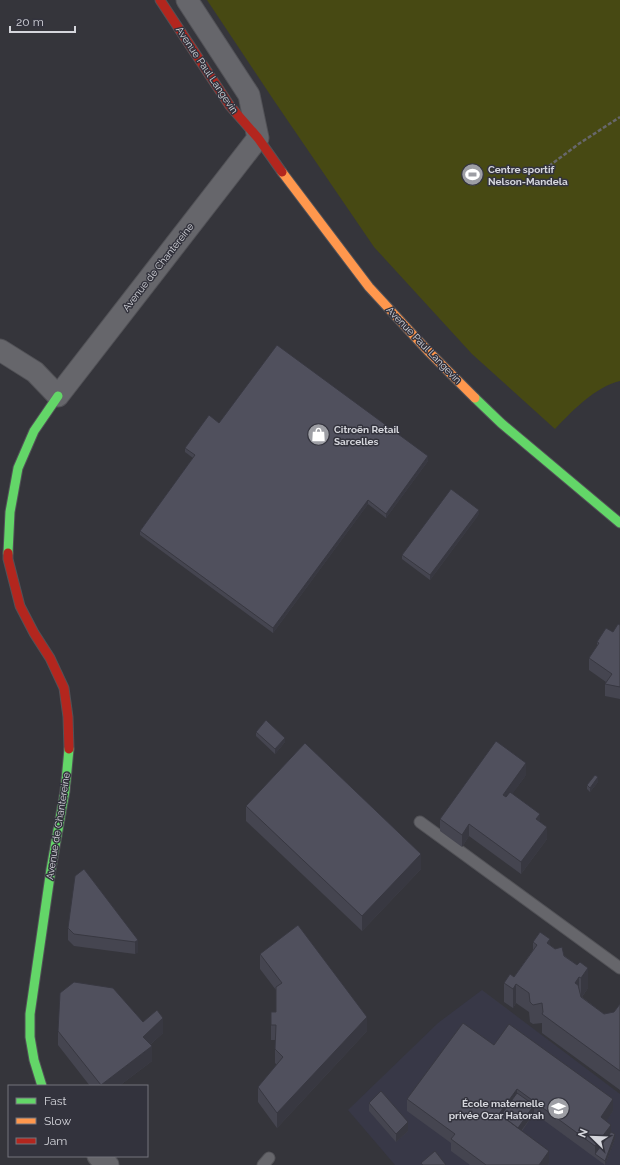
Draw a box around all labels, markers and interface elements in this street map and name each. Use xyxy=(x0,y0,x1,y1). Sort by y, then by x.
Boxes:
scale bar xyxy=(10,8,75,34)
text: 20 m xyxy=(16,15,44,29)
street label: Avenue Paul Langevin xyxy=(174,24,240,116)
sports icon: Centre sportif Nelson-Mandela xyxy=(459,162,485,188)
place label: Centre sportif Nelson-Mandela xyxy=(488,164,568,187)
street label: Avenue de Chantereine xyxy=(120,221,196,313)
street label: Avenue Paul Langevin xyxy=(384,304,464,386)
shop icon: Citroën Retail Sarcelles xyxy=(306,422,332,448)
place label: Citroën Retail Sarcelles xyxy=(334,424,400,447)
street label: Avenue de Chantereine xyxy=(44,771,72,880)
legend xyxy=(8,1085,148,1157)
text: Fast xyxy=(44,1094,67,1108)
school or university icon: École maternelle privée Ozar Hatorah xyxy=(546,1096,572,1122)
place label: École maternelle privée Ozar Hatorah xyxy=(449,1098,544,1121)
text: Slow xyxy=(44,1114,71,1128)
north arrow xyxy=(572,1117,612,1157)
text: N xyxy=(576,1127,591,1140)
text: Jam xyxy=(44,1134,67,1148)

